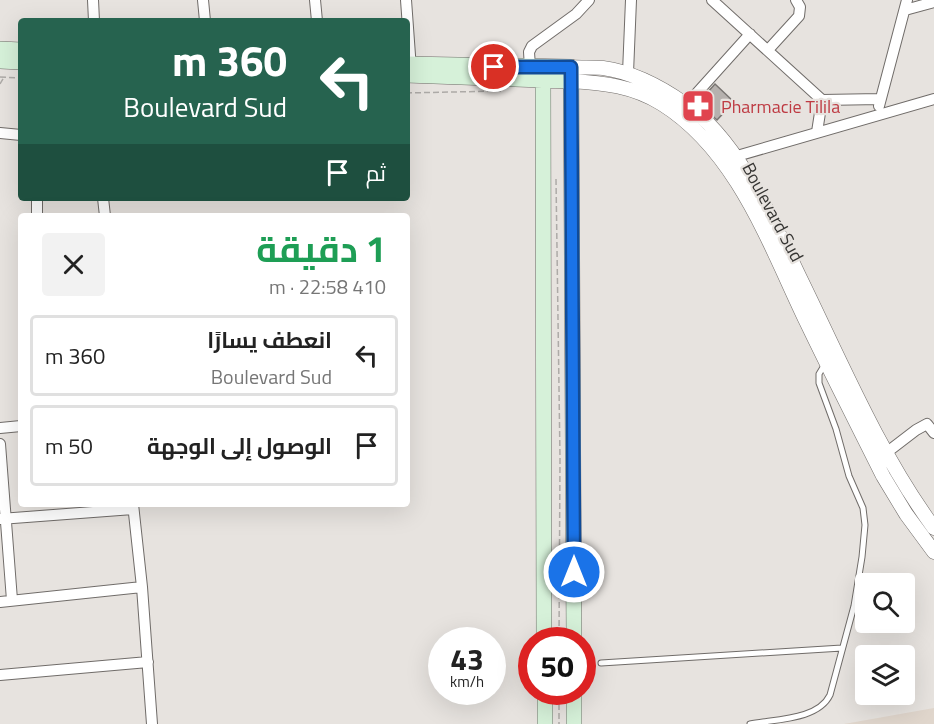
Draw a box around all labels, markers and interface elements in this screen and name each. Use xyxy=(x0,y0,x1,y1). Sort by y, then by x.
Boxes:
text: 360 m xyxy=(172,28,287,92)
pin xyxy=(468,41,519,92)
icon: left xyxy=(308,42,386,120)
icon: arrive xyxy=(477,50,510,83)
text: Boulevard Sud xyxy=(123,86,287,127)
pharmacy icon: Pharmacie Tilila xyxy=(680,88,716,124)
place label: Pharmacie Tilila xyxy=(721,93,840,120)
icon: arrive xyxy=(321,156,354,189)
text: ثم xyxy=(366,156,386,190)
street label: Boulevard Sud xyxy=(735,157,811,267)
text: 1 دقيقة xyxy=(256,221,386,276)
button: close xyxy=(42,233,105,296)
text: 410 m · 22:58 xyxy=(269,271,386,302)
text: انعطف يسارًا xyxy=(207,323,332,357)
text: 360 m xyxy=(45,339,105,373)
icon: left xyxy=(350,339,383,372)
text: Boulevard Sud xyxy=(211,361,332,392)
text: 50 m xyxy=(45,429,93,463)
text: الوصول إلى الوجهة xyxy=(147,429,332,463)
icon: arrive xyxy=(350,429,383,462)
position arrow xyxy=(542,540,606,604)
map controls xyxy=(855,573,915,705)
button: search xyxy=(855,573,915,633)
speed limit sign: 50 xyxy=(518,627,596,705)
text: 43 xyxy=(450,636,484,682)
button: layers xyxy=(855,645,915,705)
text: km/h xyxy=(450,670,484,693)

